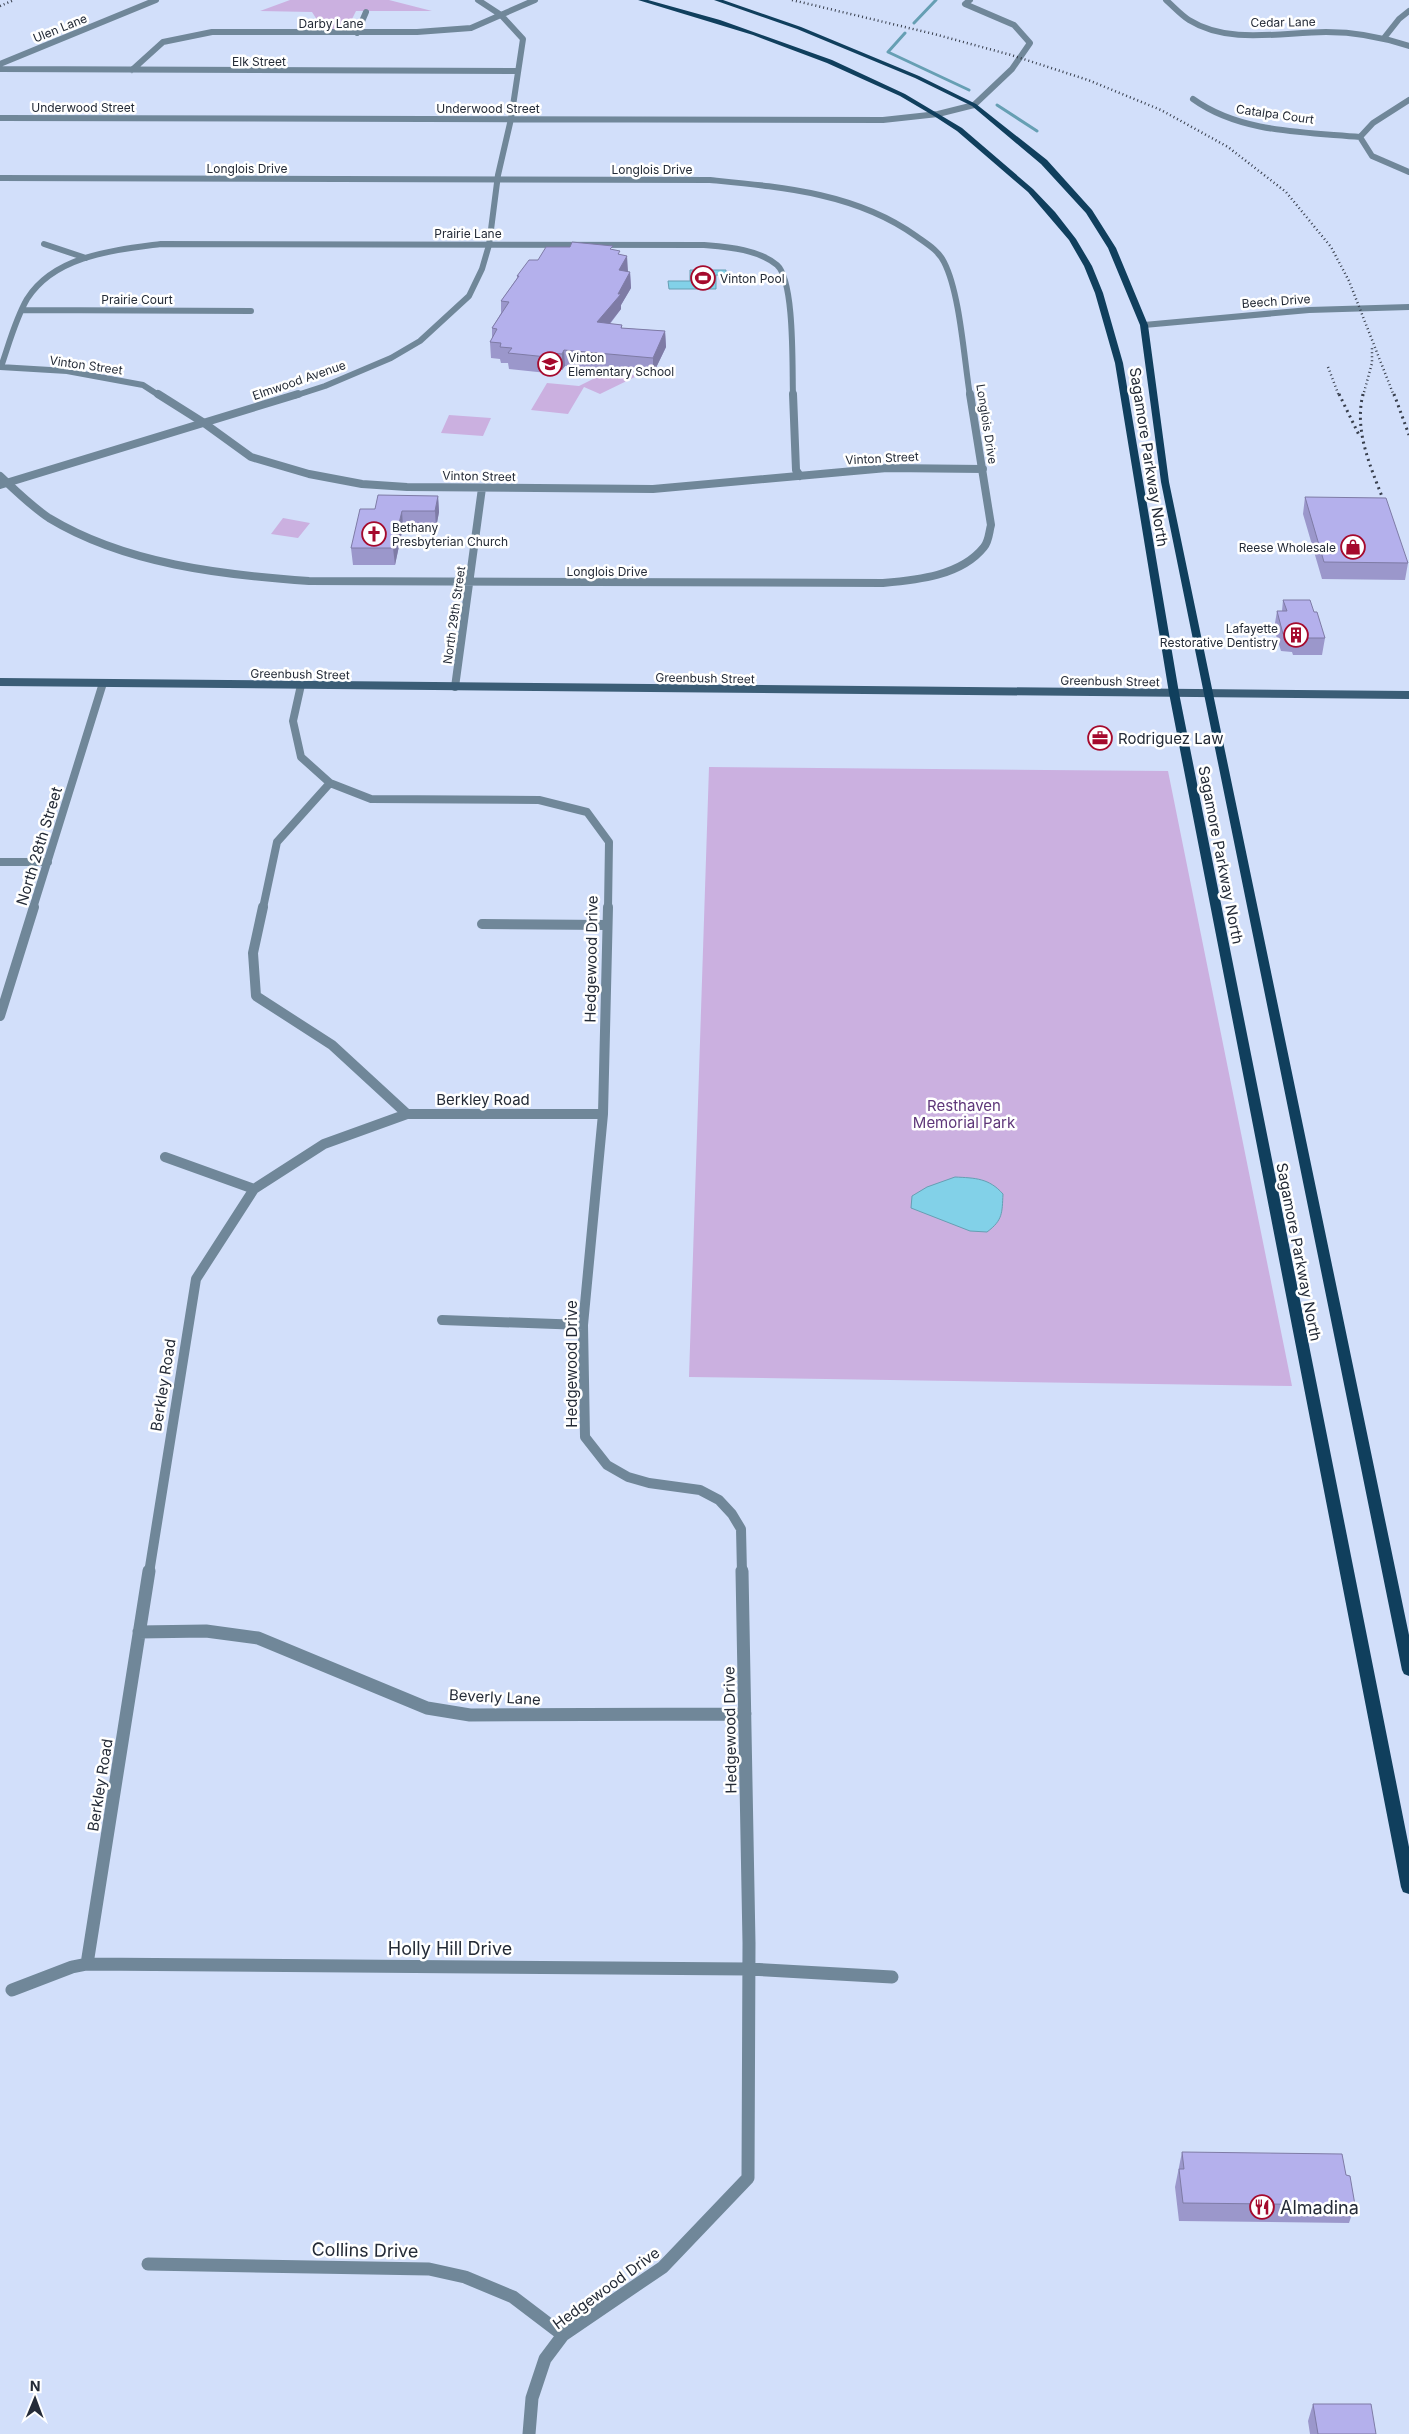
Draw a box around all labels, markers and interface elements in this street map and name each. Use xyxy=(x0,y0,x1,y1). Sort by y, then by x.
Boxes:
street label: Ulen Lane xyxy=(31,10,89,46)
street label: Cedar Lane xyxy=(1250,14,1316,30)
street label: Darby Lane xyxy=(299,16,363,31)
street label: Elk Street xyxy=(232,54,286,69)
street label: Underwood Street xyxy=(31,100,135,115)
street label: Underwood Street xyxy=(436,101,540,116)
street label: Catalpa Court xyxy=(1235,101,1315,127)
street label: Longlois Drive xyxy=(207,161,287,176)
street label: Longlois Drive xyxy=(612,162,692,177)
street label: Prairie Lane xyxy=(434,226,502,241)
sports icon: Vinton Pool xyxy=(690,265,716,291)
place label: Vinton Pool xyxy=(720,271,785,286)
street label: Beech Drive xyxy=(1241,291,1311,311)
street label: Prairie Court xyxy=(101,292,173,307)
place label: Vinton Elementary School xyxy=(568,350,674,379)
school or university icon: Vinton Elementary School xyxy=(537,351,563,377)
street label: Vinton Street xyxy=(49,352,124,378)
street label: Elmwood Avenue xyxy=(250,357,348,403)
street label: Sagamore Parkway North xyxy=(1125,366,1173,548)
street label: Longlois Drive xyxy=(973,383,1001,465)
street label: Vinton Street xyxy=(845,449,919,467)
street label: Vinton Street xyxy=(442,468,516,484)
place label: Bethany Presbyterian Church xyxy=(392,520,508,549)
church icon: Bethany Presbyterian Church xyxy=(361,521,387,547)
shop icon: Reese Wholesale xyxy=(1340,534,1366,560)
place label: Reese Wholesale xyxy=(1239,540,1336,555)
street label: Longlois Drive xyxy=(567,564,647,579)
street label: North 29th Street xyxy=(440,565,468,665)
place label: Lafayette Restorative Dentistry xyxy=(1160,621,1278,650)
building icon: Lafayette Restorative Dentistry xyxy=(1283,622,1309,648)
street label: Greenbush Street xyxy=(250,666,350,682)
street label: Greenbush Street xyxy=(655,670,755,686)
street label: Greenbush Street xyxy=(1060,673,1160,689)
office icon: Rodriguez Law xyxy=(1087,725,1113,751)
place label: Rodriguez Law xyxy=(1118,729,1223,748)
street label: Sagamore Parkway North xyxy=(1194,764,1248,946)
street label: North 28th Street xyxy=(12,784,66,908)
street label: Hedgewood Drive xyxy=(580,895,602,1023)
street label: Berkley Road xyxy=(436,1090,530,1109)
park label: Resthaven Memorial Park xyxy=(913,1096,1016,1132)
street label: Sagamore Parkway North xyxy=(1272,1161,1326,1343)
street label: Hedgewood Drive xyxy=(562,1300,581,1428)
street label: Berkley Road xyxy=(146,1337,180,1433)
street label: Hedgewood Drive xyxy=(719,1666,741,1794)
street label: Beverly Lane xyxy=(449,1685,541,1709)
street label: Berkley Road xyxy=(83,1737,117,1833)
street label: Holly Hill Drive xyxy=(388,1938,512,1959)
restaurant icon: Almadina xyxy=(1249,2194,1275,2220)
place label: Almadina xyxy=(1280,2197,1359,2218)
street label: Collins Drive xyxy=(311,2239,419,2261)
street label: Hedgewood Drive xyxy=(549,2243,663,2333)
north arrow xyxy=(10,2374,60,2424)
text: N xyxy=(30,2377,41,2394)

